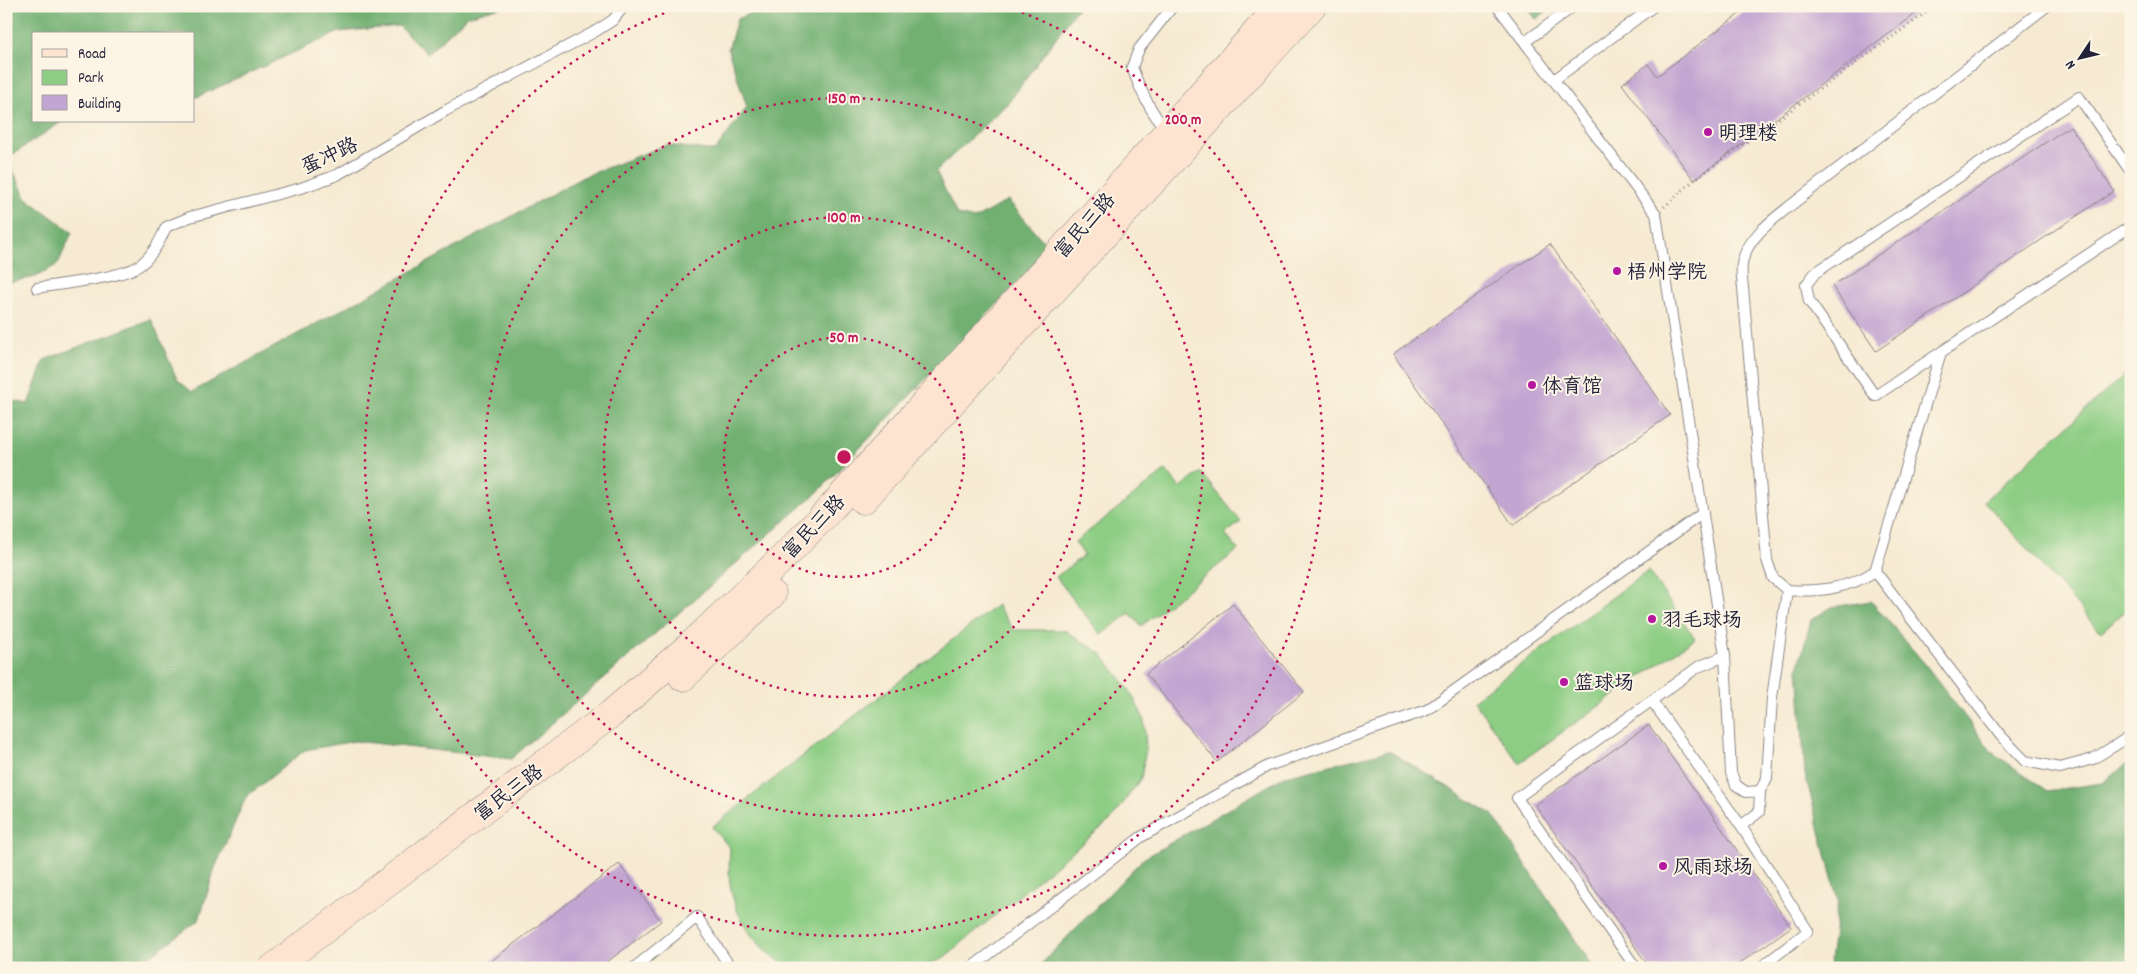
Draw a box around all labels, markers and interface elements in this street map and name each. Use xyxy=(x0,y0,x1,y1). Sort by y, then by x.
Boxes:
legend xyxy=(32,32,195,122)
north arrow xyxy=(2054,32,2104,82)
text: Road xyxy=(78,44,106,66)
text: N xyxy=(2061,56,2081,73)
text: Park xyxy=(78,68,104,90)
text: 150 m xyxy=(828,89,860,111)
text: Building xyxy=(78,94,121,116)
text: 200 m xyxy=(1165,110,1201,132)
place label: 明理楼 xyxy=(1718,121,1778,149)
marker: 明理楼 xyxy=(1702,126,1714,138)
street label: 蛋冲路 xyxy=(297,132,364,183)
street label: 富民三路 xyxy=(1049,187,1124,266)
text: 100 m xyxy=(827,208,861,230)
place label: 梧州学院 xyxy=(1627,260,1707,288)
marker: 梧州学院 xyxy=(1611,265,1623,277)
text: 50 m xyxy=(830,328,858,350)
place label: 体育馆 xyxy=(1542,374,1602,402)
marker: 体育馆 xyxy=(1526,379,1538,391)
centre of rings xyxy=(835,448,853,466)
street label: 富民三路 xyxy=(777,489,854,567)
place label: 羽毛球场 xyxy=(1662,608,1742,636)
marker: 羽毛球场 xyxy=(1646,613,1658,625)
place label: 篮球场 xyxy=(1574,671,1634,699)
marker: 篮球场 xyxy=(1558,676,1570,688)
street label: 富民三路 xyxy=(469,759,551,830)
place label: 风雨球场 xyxy=(1673,855,1753,883)
marker: 风雨球场 xyxy=(1657,860,1669,872)

